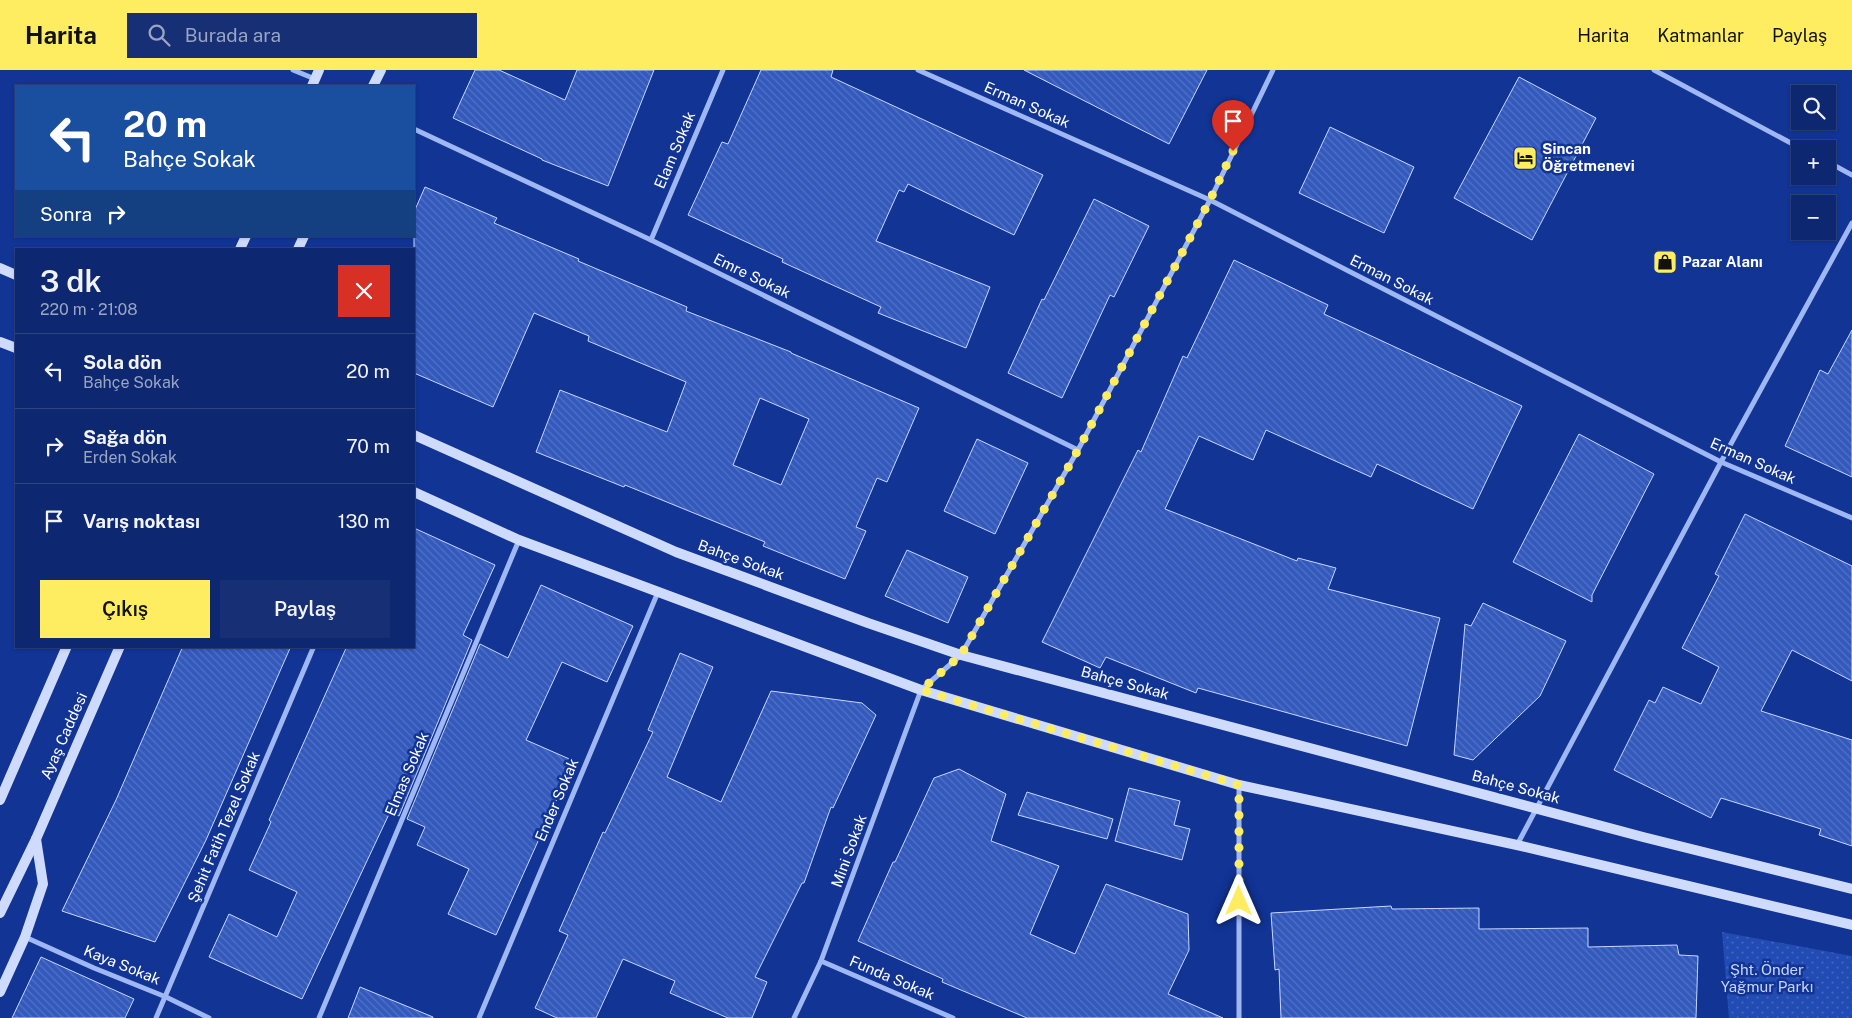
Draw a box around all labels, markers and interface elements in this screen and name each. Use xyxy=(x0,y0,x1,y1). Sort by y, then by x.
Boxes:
search box xyxy=(127,13,477,58)
text: Harita xyxy=(25,21,97,49)
icon: search xyxy=(145,21,173,49)
text: Burada ara xyxy=(185,24,281,46)
text: Harita xyxy=(1577,25,1629,46)
text: Katmanlar xyxy=(1657,25,1744,46)
text: Paylaş xyxy=(1772,25,1827,46)
street label: Erman Sokak xyxy=(982,78,1073,131)
map controls xyxy=(1791,85,1836,240)
button: search xyxy=(1791,85,1836,130)
pin xyxy=(1212,100,1254,151)
text: 20 m xyxy=(123,104,207,145)
icon: left xyxy=(40,105,105,170)
icon: arrive xyxy=(1219,107,1247,135)
street label: Elam Sokak xyxy=(651,109,698,191)
place label: Sincan Öğretmenevi xyxy=(1542,140,1635,174)
button: + xyxy=(1791,140,1836,185)
hotel icon: Sincan Öğretmenevi xyxy=(1512,145,1538,171)
text: Bahçe Sokak xyxy=(123,146,256,172)
button: − xyxy=(1791,195,1836,240)
icon: right xyxy=(102,200,130,228)
text: Sonra xyxy=(40,203,92,225)
shop icon: Pazar Alanı xyxy=(1652,249,1678,275)
street label: Emre Sokak xyxy=(711,250,793,301)
street label: Erman Sokak xyxy=(1347,251,1437,308)
place label: Pazar Alanı xyxy=(1682,253,1763,270)
text: 3 dk xyxy=(40,263,102,299)
button: close xyxy=(338,265,390,317)
text: 220 m · 21:08 xyxy=(40,300,138,319)
text: Sola dön xyxy=(83,351,162,373)
icon: left xyxy=(40,357,68,385)
text: 20 m xyxy=(346,360,390,382)
text: Bahçe Sokak xyxy=(83,373,180,392)
text: Sağa dön xyxy=(83,426,167,448)
icon: right xyxy=(40,432,68,460)
street label: Erman Sokak xyxy=(1708,434,1799,487)
text: 70 m xyxy=(346,435,390,457)
text: Erden Sokak xyxy=(83,448,177,467)
icon: arrive xyxy=(40,507,68,535)
text: Varış noktası xyxy=(83,510,200,532)
text: 130 m xyxy=(338,510,390,532)
street label: Bahçe Sokak xyxy=(696,536,787,583)
button: Çıkış xyxy=(40,580,210,638)
button: Paylaş xyxy=(220,580,390,638)
street label: Bahçe Sokak xyxy=(1079,663,1171,702)
street label: Ayaş Caddesi xyxy=(37,690,90,782)
street label: Elmas Sokak xyxy=(381,729,432,818)
street label: Şehit Fatih Tezel Sokak xyxy=(184,749,263,905)
street label: Ender Sokak xyxy=(531,756,582,844)
street label: Bahçe Sokak xyxy=(1470,767,1562,806)
street label: Mini Sokak xyxy=(827,812,870,890)
position arrow xyxy=(1212,874,1264,926)
street label: Kaya Sokak xyxy=(81,941,163,988)
street label: Funda Sokak xyxy=(847,952,937,1003)
park label: Şht. Önder Yağmur Parkı xyxy=(1721,960,1813,995)

